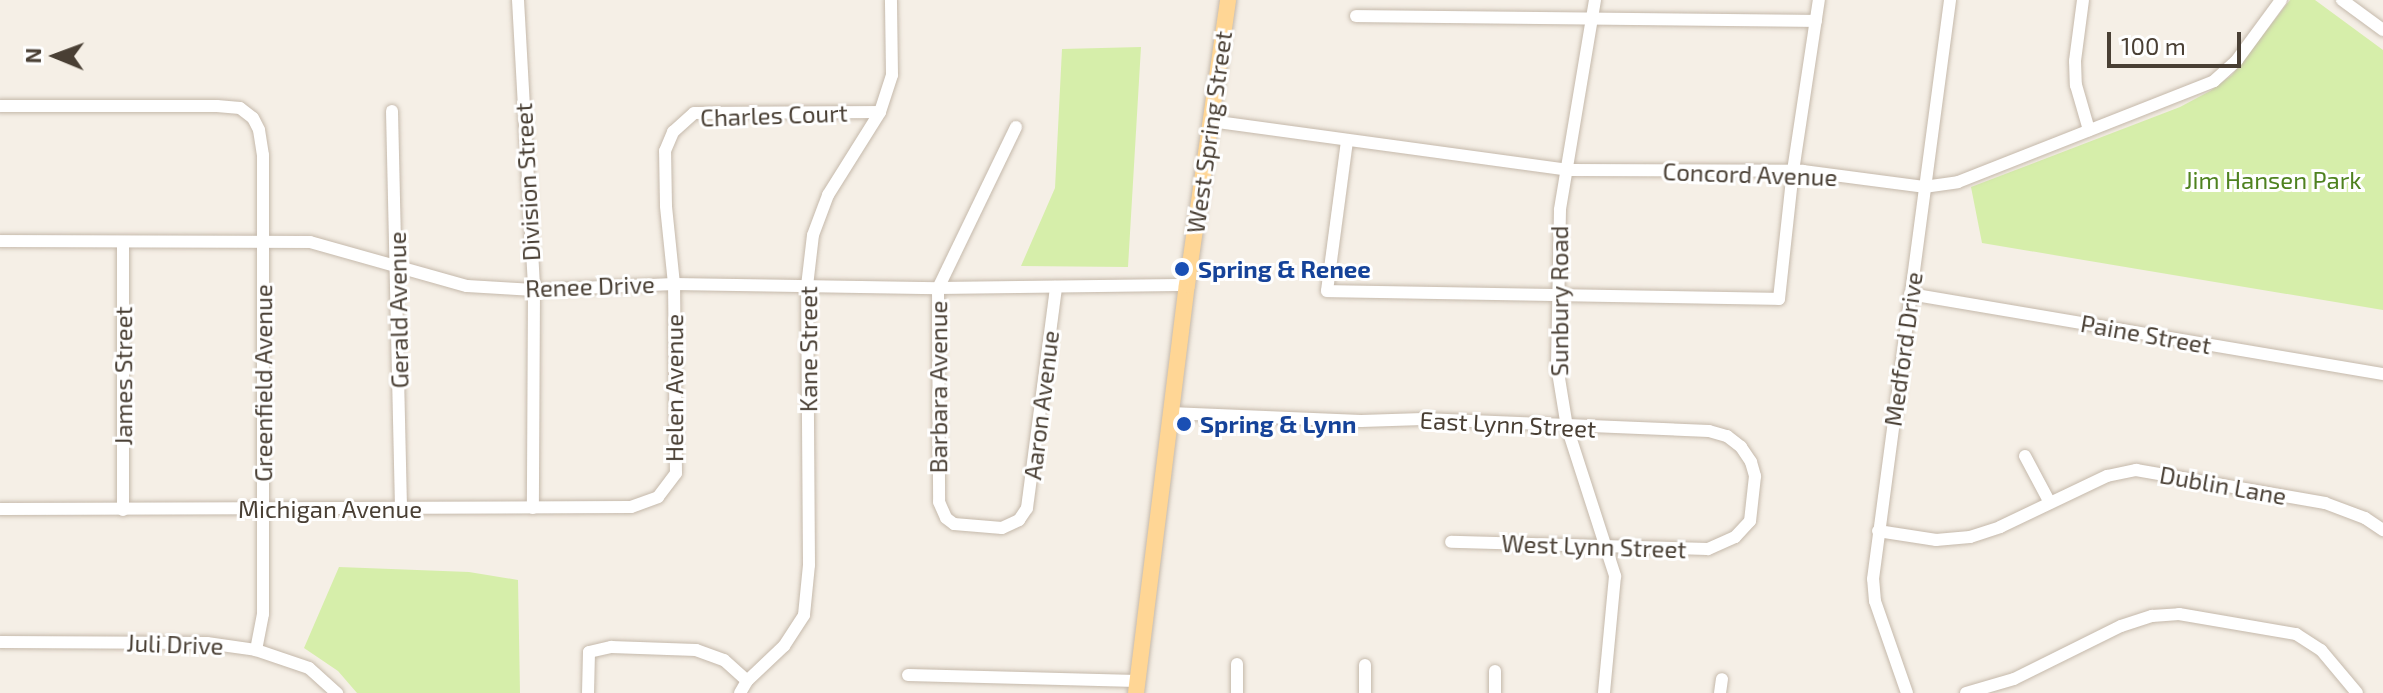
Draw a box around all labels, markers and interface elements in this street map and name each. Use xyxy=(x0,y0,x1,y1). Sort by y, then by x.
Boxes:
north arrow xyxy=(16,16,96,96)
scale bar xyxy=(2111,16,2245,66)
street label: West Spring Street xyxy=(1181,29,1237,235)
text: 100 m xyxy=(2121,31,2186,60)
text: N xyxy=(19,47,45,64)
street label: Charles Court xyxy=(700,98,848,132)
street label: Division Street xyxy=(508,102,546,262)
street label: Concord Avenue xyxy=(1662,157,1838,191)
park label: Jim Hansen Park xyxy=(2184,166,2362,194)
street label: Sunbury Road xyxy=(1545,225,1573,377)
street label: Gerald Avenue xyxy=(382,231,414,389)
place label: Spring & Renee xyxy=(1198,255,1371,283)
marker: Spring & Renee xyxy=(1173,260,1191,278)
street label: Renee Drive xyxy=(525,269,655,303)
street label: Medford Drive xyxy=(1878,270,1928,428)
street label: Greenfield Avenue xyxy=(249,284,277,482)
street label: Kane Street xyxy=(794,286,822,412)
street label: Barbara Avenue xyxy=(924,300,952,474)
street label: James Street xyxy=(109,306,137,446)
street label: Paine Street xyxy=(2078,308,2214,360)
street label: Helen Avenue xyxy=(660,314,688,462)
street label: Aaron Avenue xyxy=(1018,328,1064,482)
street label: East Lynn Street xyxy=(1419,405,1597,443)
place label: Spring & Lynn xyxy=(1200,410,1356,438)
marker: Spring & Lynn xyxy=(1175,415,1193,433)
street label: Dublin Lane xyxy=(2157,460,2289,510)
street label: Michigan Avenue xyxy=(238,495,422,523)
street label: West Lynn Street xyxy=(1501,528,1687,564)
street label: Juli Drive xyxy=(126,628,224,660)

